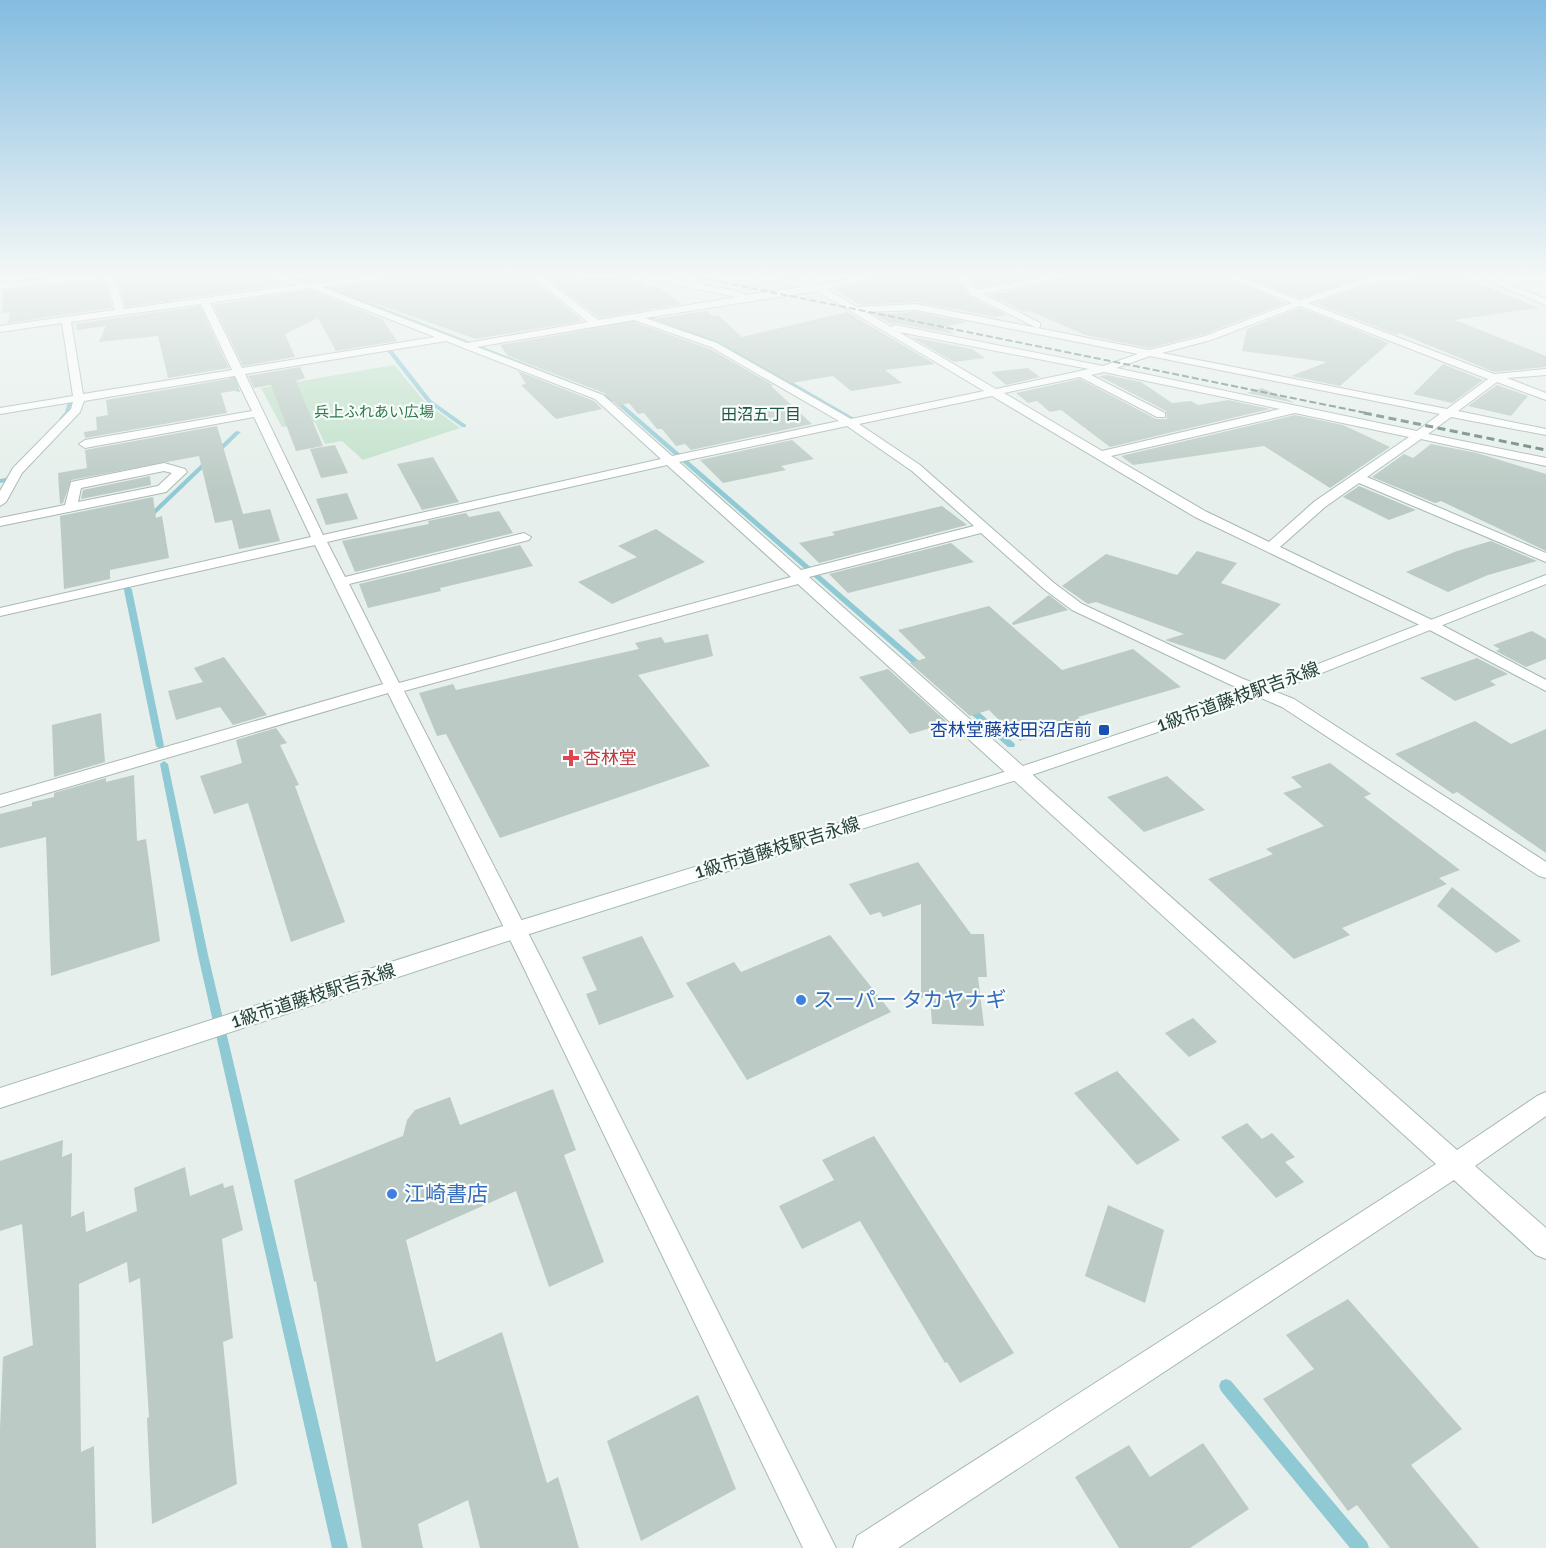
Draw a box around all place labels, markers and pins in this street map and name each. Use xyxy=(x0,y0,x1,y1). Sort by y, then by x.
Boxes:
place label: 杏林堂藤枝田沼店前 xyxy=(930,719,1092,741)
marker: 杏林堂藤枝田沼店前 xyxy=(1097,723,1111,737)
place label: 杏林堂 xyxy=(583,747,637,769)
marker: 杏林堂 xyxy=(564,751,578,765)
place label: スーパー タカヤナギ xyxy=(813,987,1006,1013)
marker: スーパー タカヤナギ xyxy=(794,993,808,1007)
place label: 江崎書店 xyxy=(404,1181,488,1207)
marker: 江崎書店 xyxy=(385,1187,399,1201)

